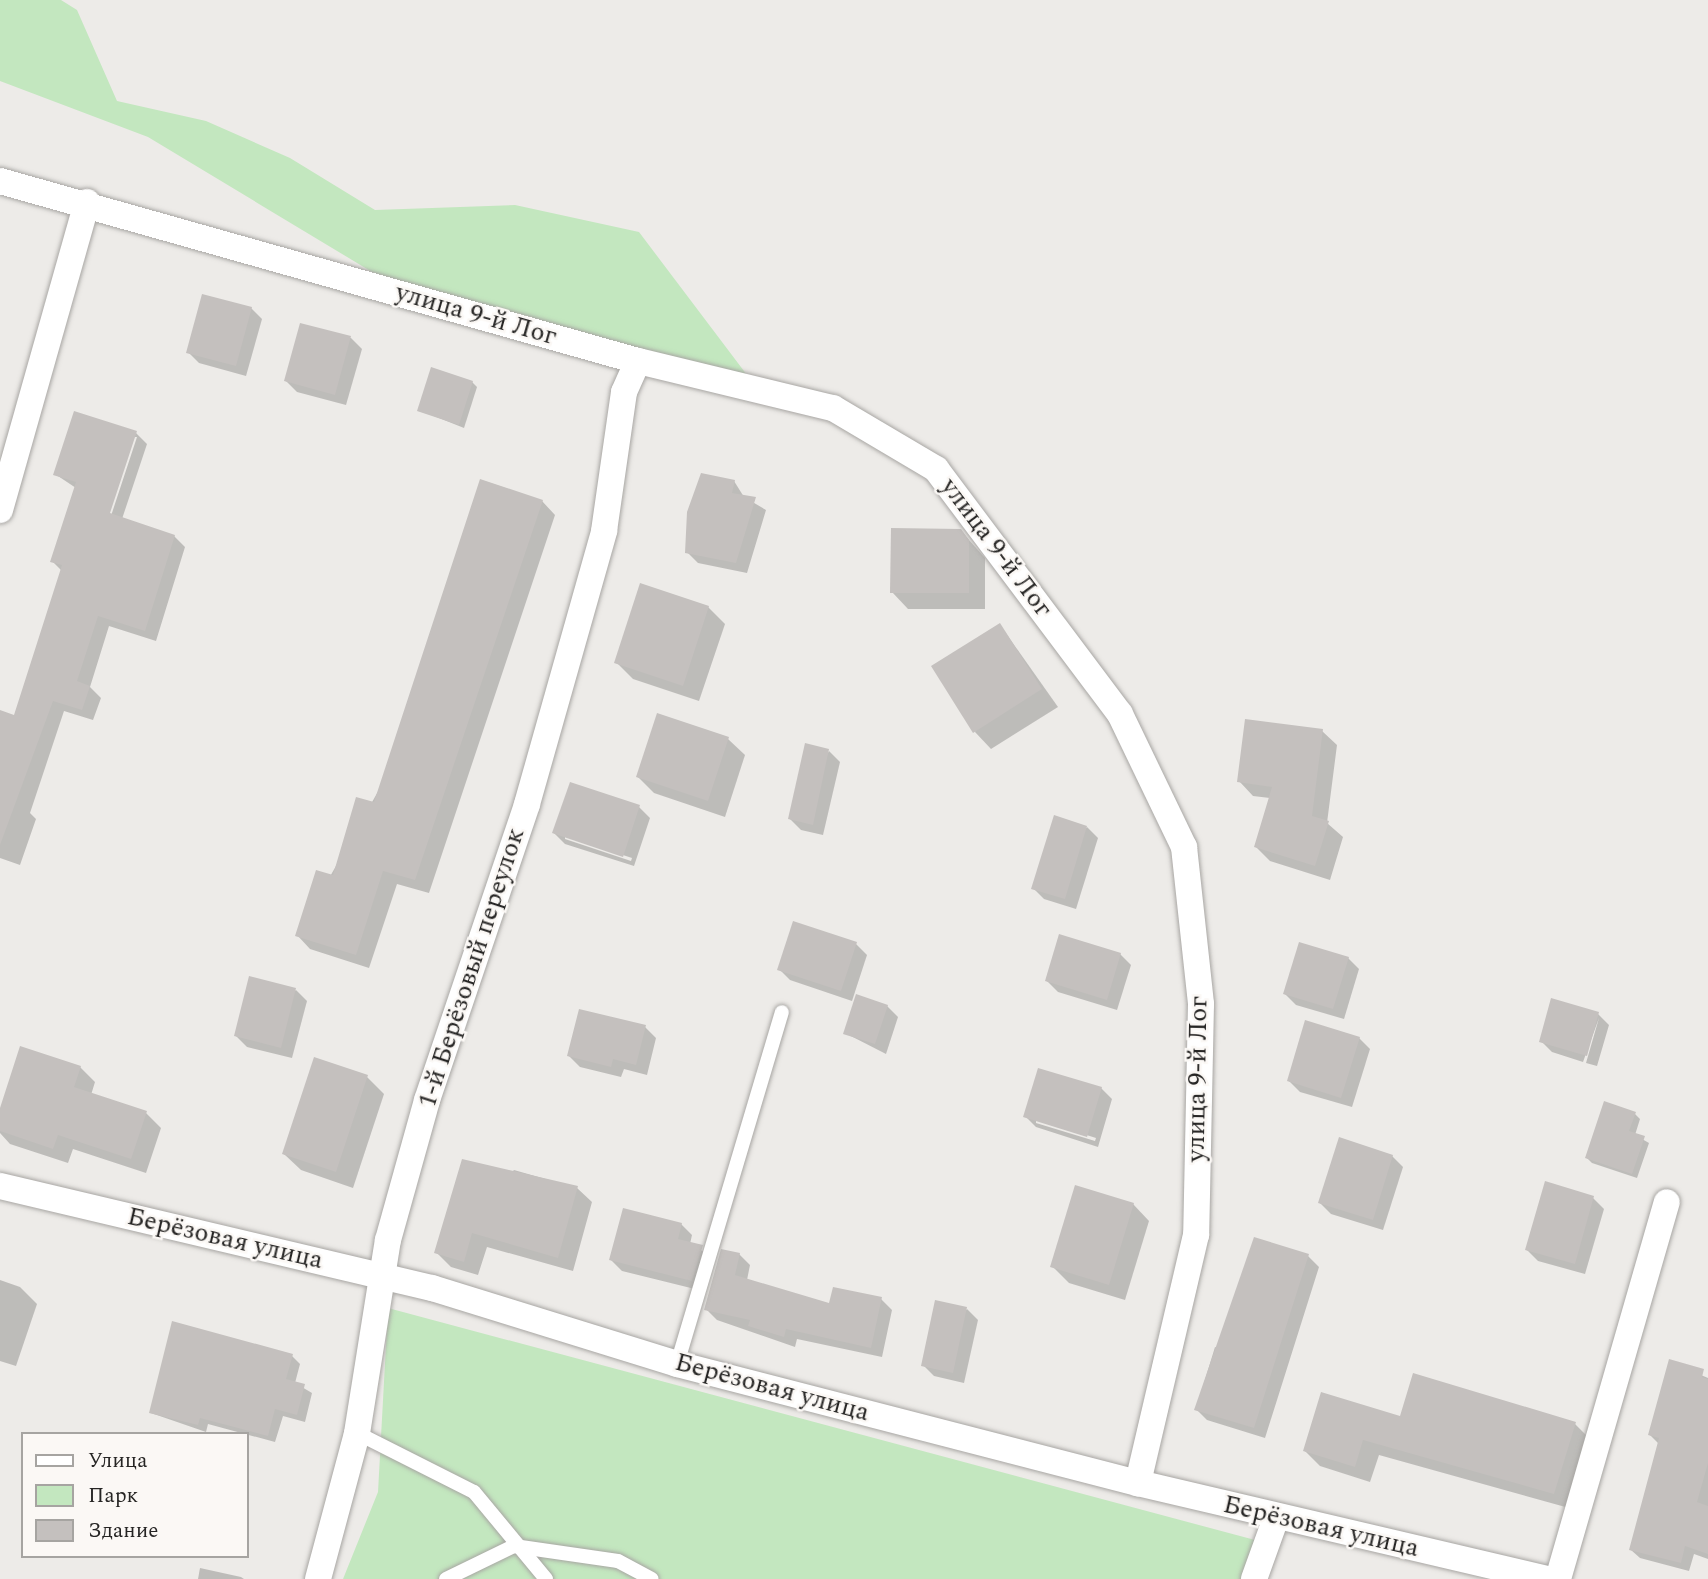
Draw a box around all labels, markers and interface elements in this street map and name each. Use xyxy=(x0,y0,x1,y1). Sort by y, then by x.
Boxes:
street label: улица 9-й Лог xyxy=(392,277,560,353)
street label: улица 9-й Лог xyxy=(934,472,1058,624)
street label: 1-й Берёзовый переулок xyxy=(412,824,532,1112)
street label: улица 9-й Лог xyxy=(1181,996,1215,1162)
street label: Берёзовая улица xyxy=(124,1201,326,1277)
street label: Берёзовая улица xyxy=(671,1347,873,1429)
legend xyxy=(21,1432,248,1558)
text: Улица xyxy=(88,1445,147,1477)
text: Парк xyxy=(88,1480,138,1512)
street label: Берёзовая улица xyxy=(1220,1489,1422,1565)
text: Здание xyxy=(88,1515,158,1547)

